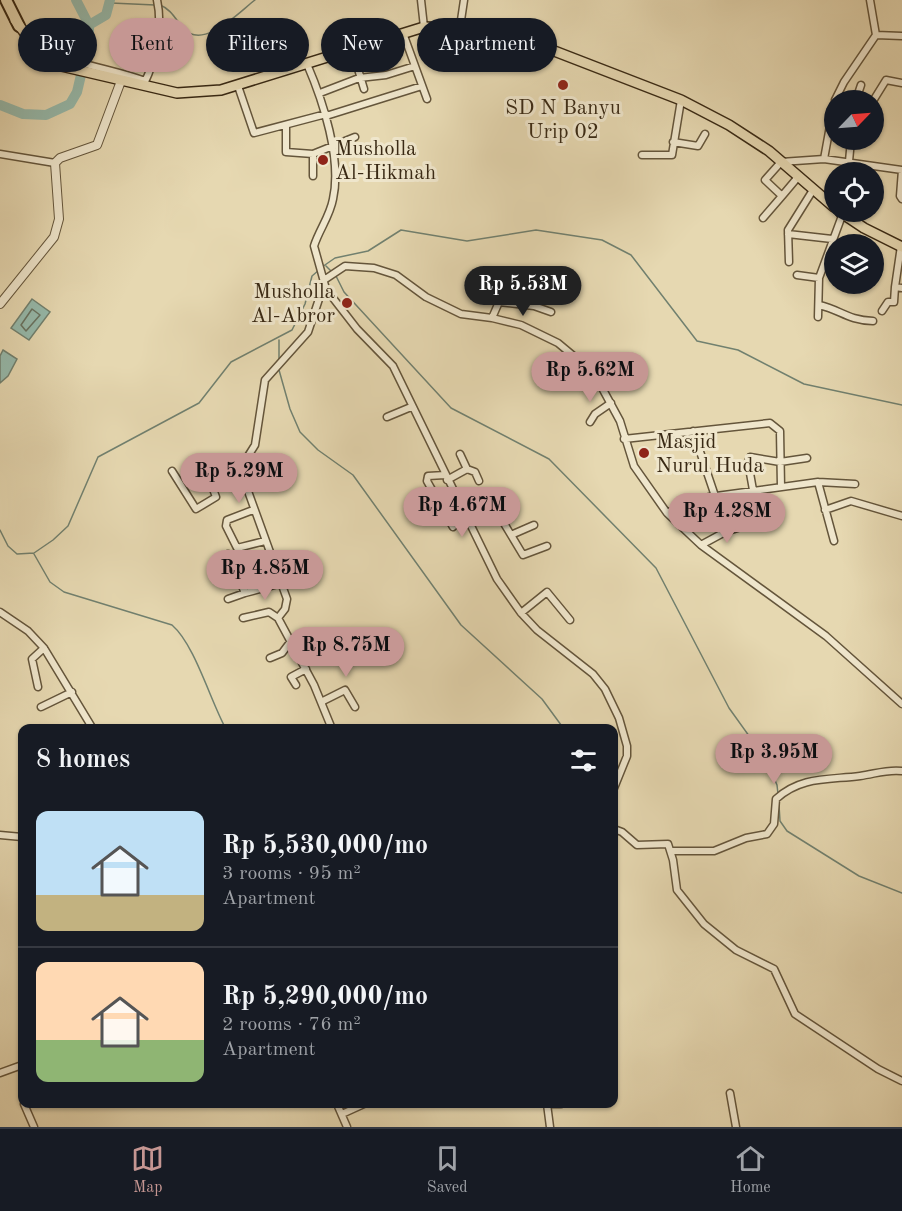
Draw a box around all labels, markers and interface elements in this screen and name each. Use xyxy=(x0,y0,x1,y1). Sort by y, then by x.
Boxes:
chip: Buy xyxy=(18,18,97,72)
chip: Rent xyxy=(109,18,194,72)
chip: Filters xyxy=(206,18,309,72)
chip: New xyxy=(321,18,405,72)
chip: Apartment xyxy=(417,18,557,72)
marker: SD N Banyu Urip 02 xyxy=(556,78,570,92)
north arrow xyxy=(824,90,884,150)
map controls xyxy=(824,90,884,294)
place label: SD N Banyu Urip 02 xyxy=(505,98,621,143)
place label: Musholla Al-Hikmah xyxy=(335,139,436,184)
marker: Musholla Al-Hikmah xyxy=(316,153,330,167)
button: locate xyxy=(824,162,884,222)
button: layers xyxy=(824,234,884,294)
pin: Rp 5.53M xyxy=(461,266,585,317)
text: Rp 5.53M xyxy=(478,275,568,295)
place label: Musholla Al-Abror xyxy=(251,282,335,327)
marker: Musholla Al-Abror xyxy=(340,296,354,310)
pin: Rp 5.62M xyxy=(528,352,652,403)
text: Rp 5.62M xyxy=(545,361,635,381)
place label: Masjid Nurul Huda xyxy=(656,432,764,477)
marker: Masjid Nurul Huda xyxy=(637,446,651,460)
pin: Rp 5.29M xyxy=(177,453,301,504)
text: Rp 5.29M xyxy=(194,462,284,482)
pin: Rp 4.67M xyxy=(400,487,524,538)
pin: Rp 4.28M xyxy=(665,493,789,544)
text: Rp 4.67M xyxy=(417,496,507,516)
text: Rp 4.28M xyxy=(682,502,772,522)
pin: Rp 4.85M xyxy=(203,550,327,601)
text: Rp 4.85M xyxy=(220,559,310,579)
pin: Rp 8.75M xyxy=(284,627,408,678)
text: Rp 8.75M xyxy=(301,636,391,656)
pin: Rp 3.95M xyxy=(712,734,836,785)
text: Rp 3.95M xyxy=(729,743,819,763)
icon: filters xyxy=(567,744,600,777)
text: 8 homes xyxy=(36,747,130,773)
text: Rp 5,530,000/mo xyxy=(222,833,428,859)
icon: home xyxy=(84,835,156,907)
text: 3 rooms · 95 m² xyxy=(222,864,361,884)
text: Apartment xyxy=(222,889,316,909)
text: Rp 5,290,000/mo xyxy=(222,984,428,1010)
icon: home xyxy=(84,986,156,1058)
text: 2 rooms · 76 m² xyxy=(222,1015,361,1035)
text: Apartment xyxy=(222,1040,316,1060)
tab: Map xyxy=(131,1142,164,1198)
tab: Saved xyxy=(427,1142,468,1198)
tab: Home xyxy=(730,1142,771,1198)

